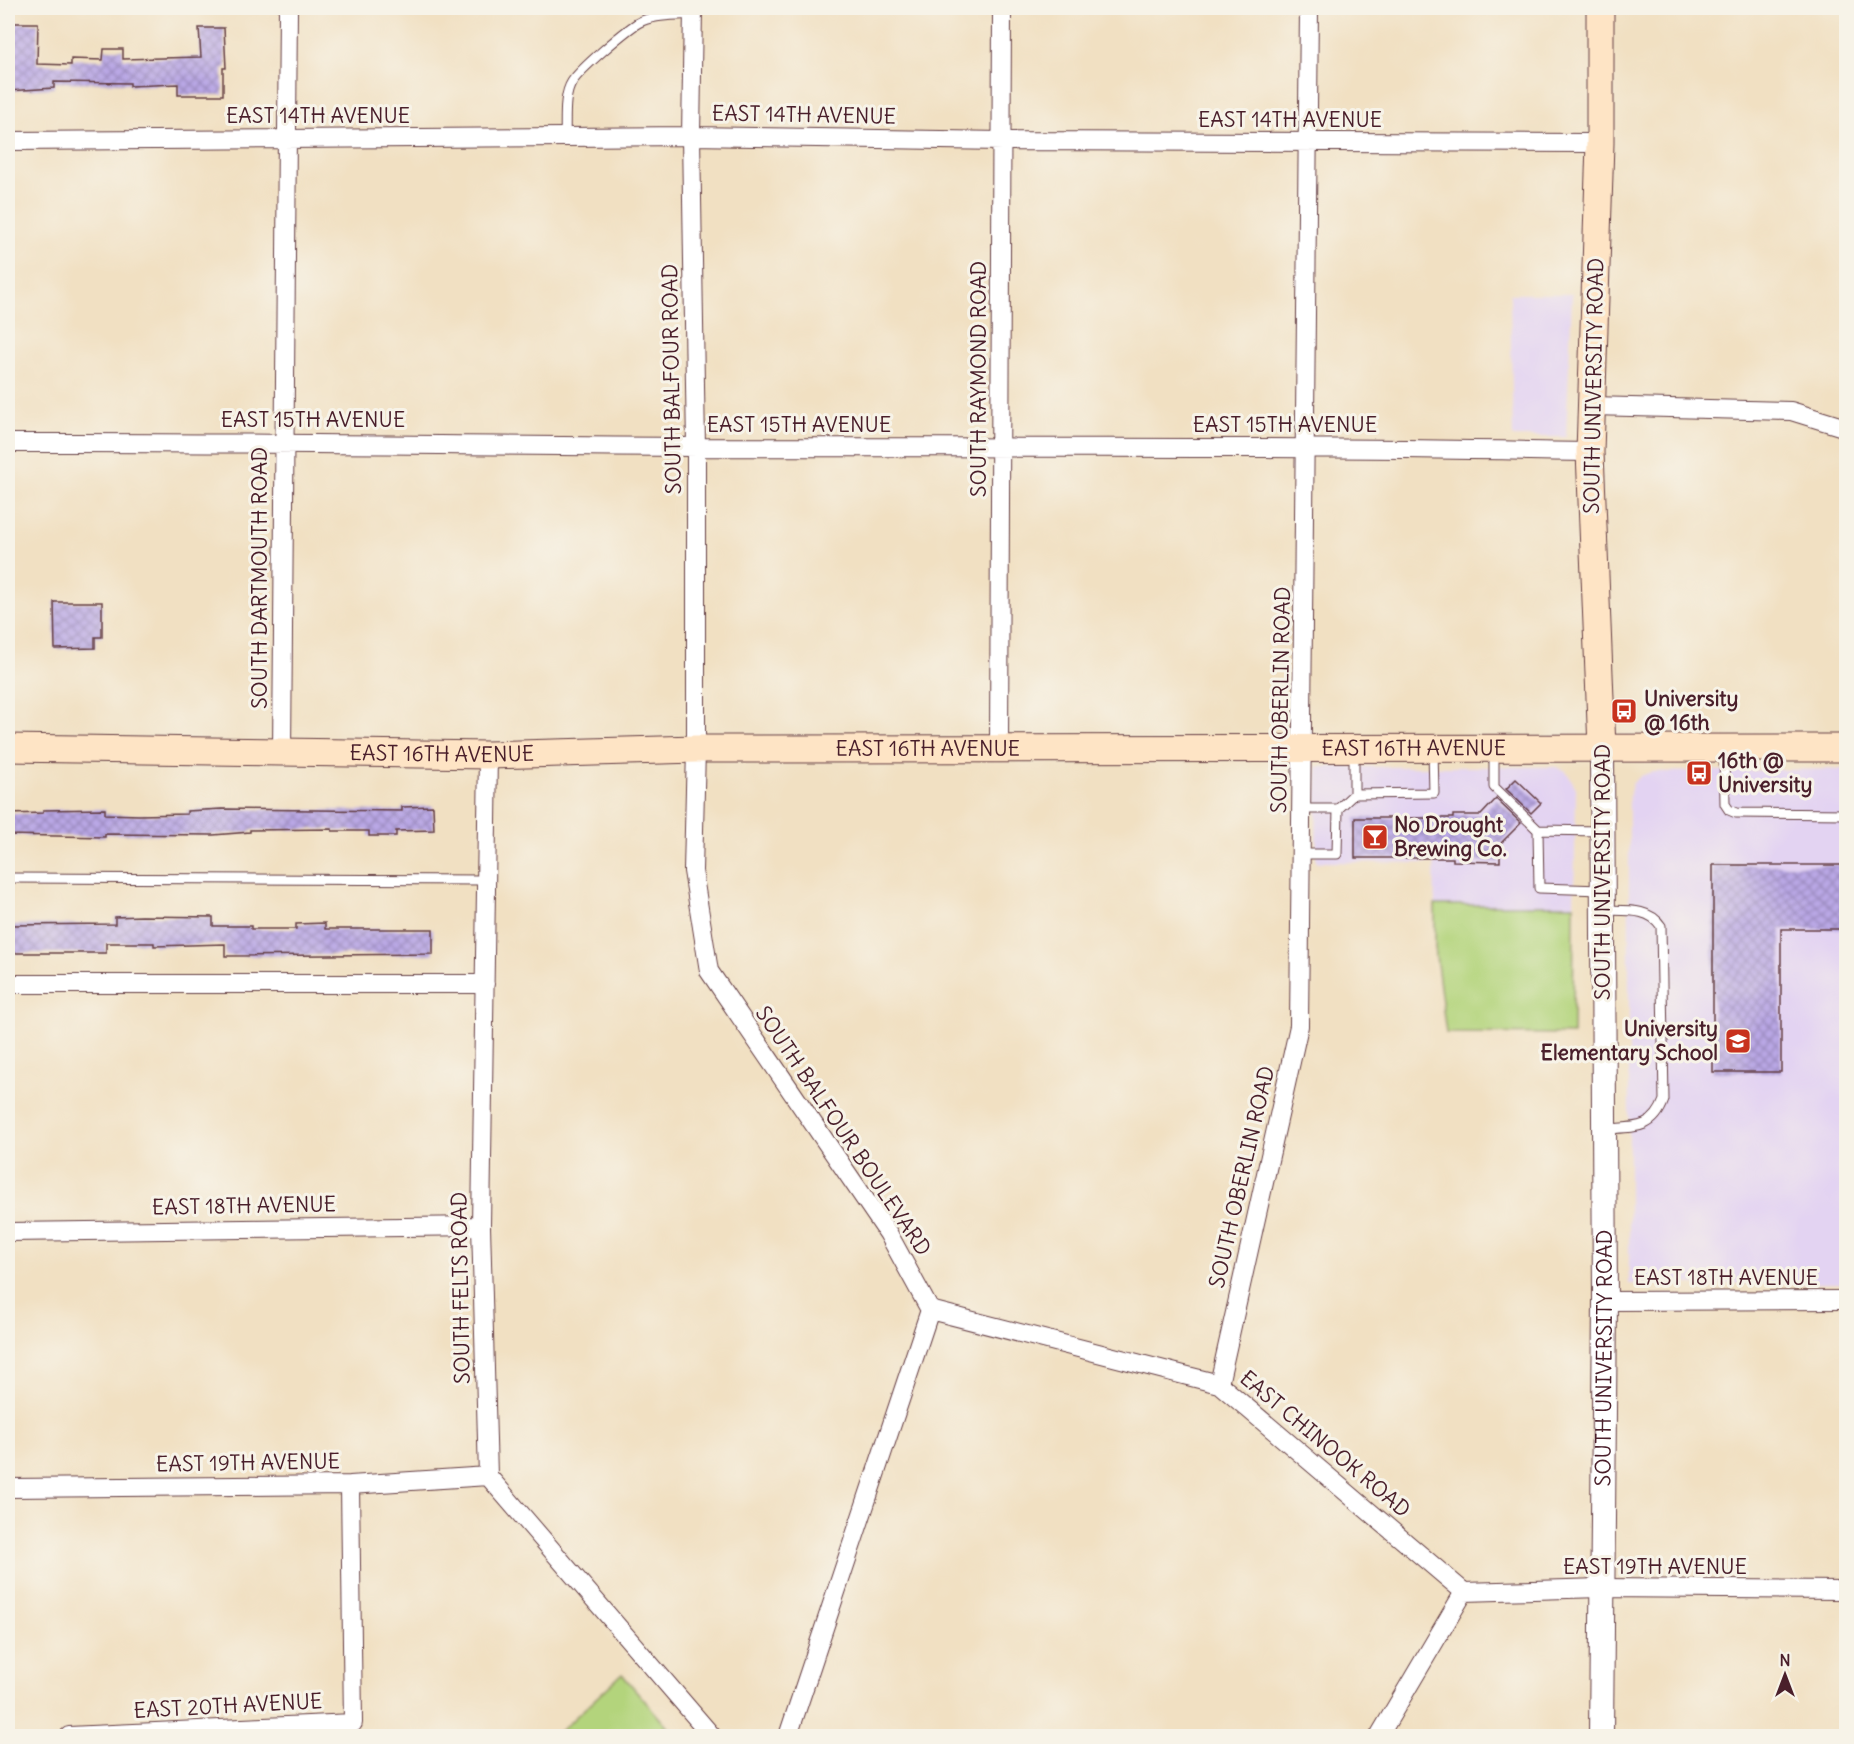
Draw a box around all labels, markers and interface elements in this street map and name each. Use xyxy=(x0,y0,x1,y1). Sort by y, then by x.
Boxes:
street label: EAST 14TH AVENUE xyxy=(712,99,896,130)
street label: EAST 14TH AVENUE xyxy=(226,102,410,129)
street label: EAST 14TH AVENUE xyxy=(1198,106,1382,133)
street label: SOUTH UNIVERSITY ROAD xyxy=(1578,258,1609,514)
street label: SOUTH RAYMOND ROAD xyxy=(965,261,992,497)
street label: SOUTH BALFOUR ROAD xyxy=(656,263,687,495)
street label: EAST 15TH AVENUE xyxy=(221,406,405,433)
street label: EAST 15TH AVENUE xyxy=(707,411,891,438)
street label: EAST 15TH AVENUE xyxy=(1193,411,1377,438)
street label: SOUTH DARTMOUTH ROAD xyxy=(246,447,273,709)
street label: SOUTH OBERLIN ROAD xyxy=(1265,586,1296,814)
place label: University @ 16th xyxy=(1644,685,1738,736)
bus stop icon: University @ 16th xyxy=(1609,696,1639,726)
street label: EAST 16TH AVENUE xyxy=(1322,734,1506,761)
street label: EAST 16TH AVENUE xyxy=(836,735,1020,762)
street label: EAST 16TH AVENUE xyxy=(349,739,535,768)
street label: SOUTH UNIVERSITY ROAD xyxy=(1589,744,1616,1000)
place label: 16th @ University xyxy=(1718,747,1812,798)
bus stop icon: 16th @ University xyxy=(1684,758,1714,788)
place label: No Drought Brewing Co. xyxy=(1394,811,1507,862)
bar icon: No Drought Brewing Co. xyxy=(1360,822,1390,852)
street label: SOUTH BALFOUR BOULEVARD xyxy=(750,1001,937,1261)
place label: University Elementary School xyxy=(1541,1015,1718,1066)
school or university icon: University Elementary School xyxy=(1723,1026,1753,1056)
street label: SOUTH OBERLIN ROAD xyxy=(1203,1063,1280,1291)
street label: EAST 18TH AVENUE xyxy=(152,1190,336,1221)
street label: SOUTH FELTS ROAD xyxy=(445,1192,476,1384)
street label: SOUTH UNIVERSITY ROAD xyxy=(1589,1230,1618,1486)
street label: EAST 18TH AVENUE xyxy=(1634,1264,1818,1291)
street label: EAST CHINOOK ROAD xyxy=(1235,1364,1416,1523)
street label: EAST 19TH AVENUE xyxy=(156,1447,340,1478)
street label: EAST 19TH AVENUE xyxy=(1563,1553,1747,1580)
north arrow xyxy=(1755,1645,1815,1705)
text: N xyxy=(1779,1650,1791,1670)
street label: EAST 20TH AVENUE xyxy=(133,1687,323,1724)

